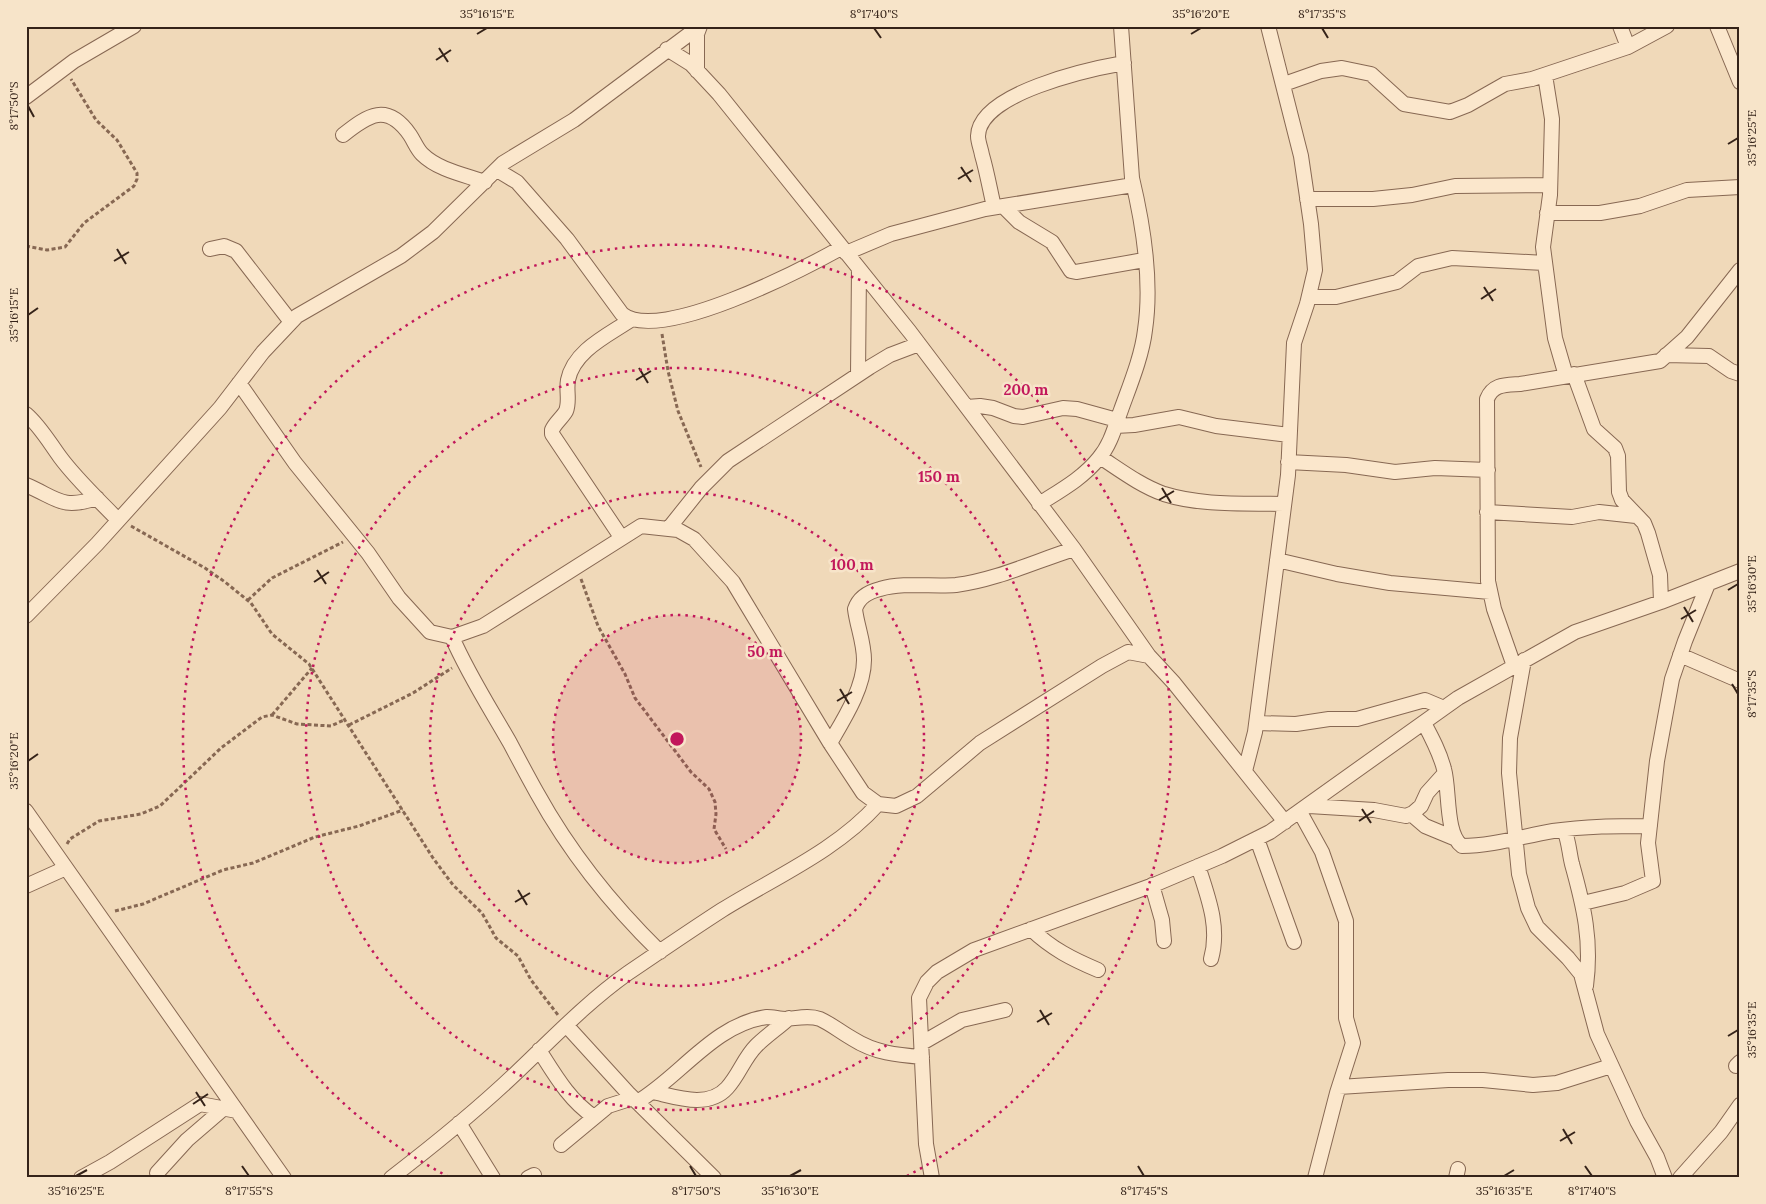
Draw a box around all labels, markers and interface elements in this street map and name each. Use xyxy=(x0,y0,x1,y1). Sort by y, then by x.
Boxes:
text: 35°16'15"E xyxy=(460,6,514,21)
text: 8°17'40"S xyxy=(850,6,898,21)
text: 35°16'20"E xyxy=(1172,6,1230,21)
text: 8°17'35"S xyxy=(1298,6,1346,21)
text: 8°17'50"S xyxy=(6,81,21,130)
text: 35°16'25"E xyxy=(1744,110,1759,166)
text: 35°16'15"E xyxy=(6,288,21,342)
text: 200 m xyxy=(1004,380,1049,399)
text: 150 m xyxy=(918,467,960,486)
text: 100 m xyxy=(831,555,874,574)
text: 35°16'30"E xyxy=(1744,555,1759,613)
text: 50 m xyxy=(747,642,783,661)
text: 8°17'35"S xyxy=(1744,670,1759,718)
centre of rings xyxy=(668,730,686,748)
text: 35°16'20"E xyxy=(6,732,21,790)
text: 35°16'35"E xyxy=(1744,1002,1759,1058)
text: 35°16'25"E xyxy=(48,1183,104,1198)
text: 8°17'55"S xyxy=(225,1183,273,1198)
text: 8°17'50"S xyxy=(672,1183,721,1198)
text: 35°16'30"E xyxy=(761,1183,819,1198)
text: 8°17'45"S xyxy=(1120,1183,1168,1198)
text: 35°16'35"E xyxy=(1476,1183,1532,1198)
text: 8°17'40"S xyxy=(1568,1183,1616,1198)

